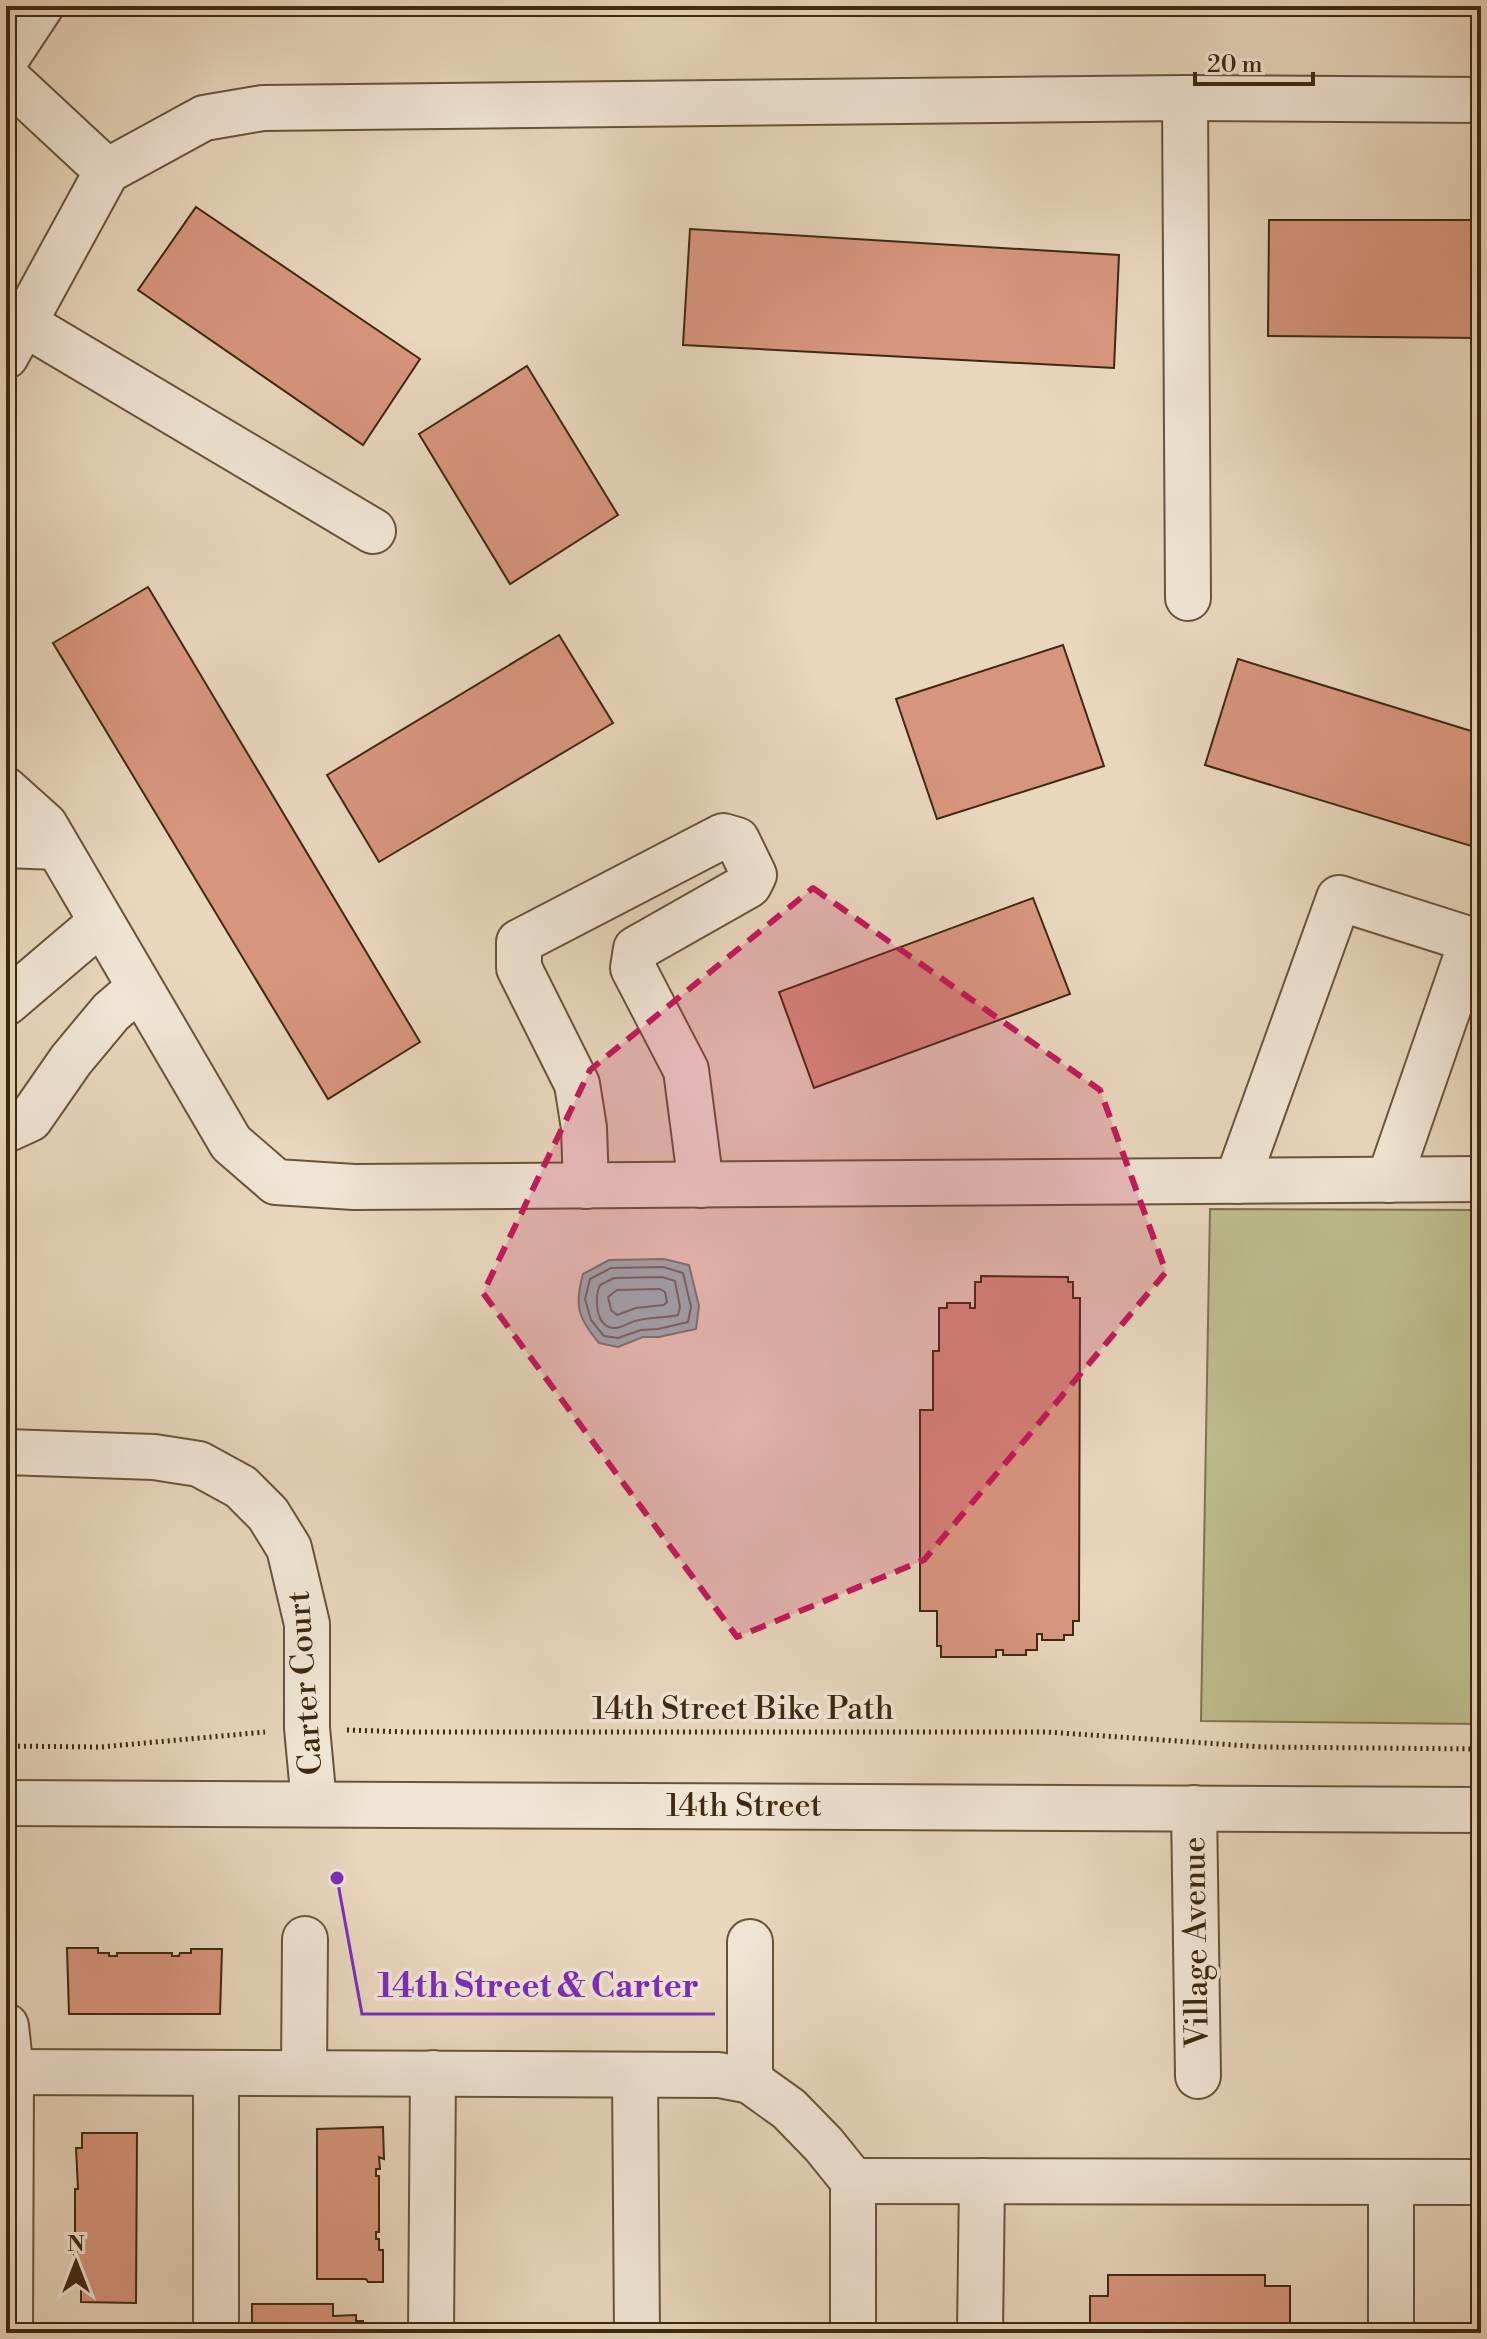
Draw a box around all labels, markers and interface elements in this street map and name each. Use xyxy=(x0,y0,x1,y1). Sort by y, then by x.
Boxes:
scale bar xyxy=(1195,36,1313,86)
text: 20 m xyxy=(1207,50,1263,80)
street label: Carter Court xyxy=(279,1589,331,1777)
street label: 14th Street Bike Path xyxy=(592,1689,894,1729)
street label: 14th Street xyxy=(666,1786,822,1826)
street label: Village Avenue xyxy=(1174,1836,1218,2049)
callout: 14th Street & Carter xyxy=(362,1956,715,2014)
text: 14th Street & Carter xyxy=(377,1966,699,2008)
north arrow xyxy=(36,2223,116,2303)
text: N xyxy=(67,2231,85,2258)

